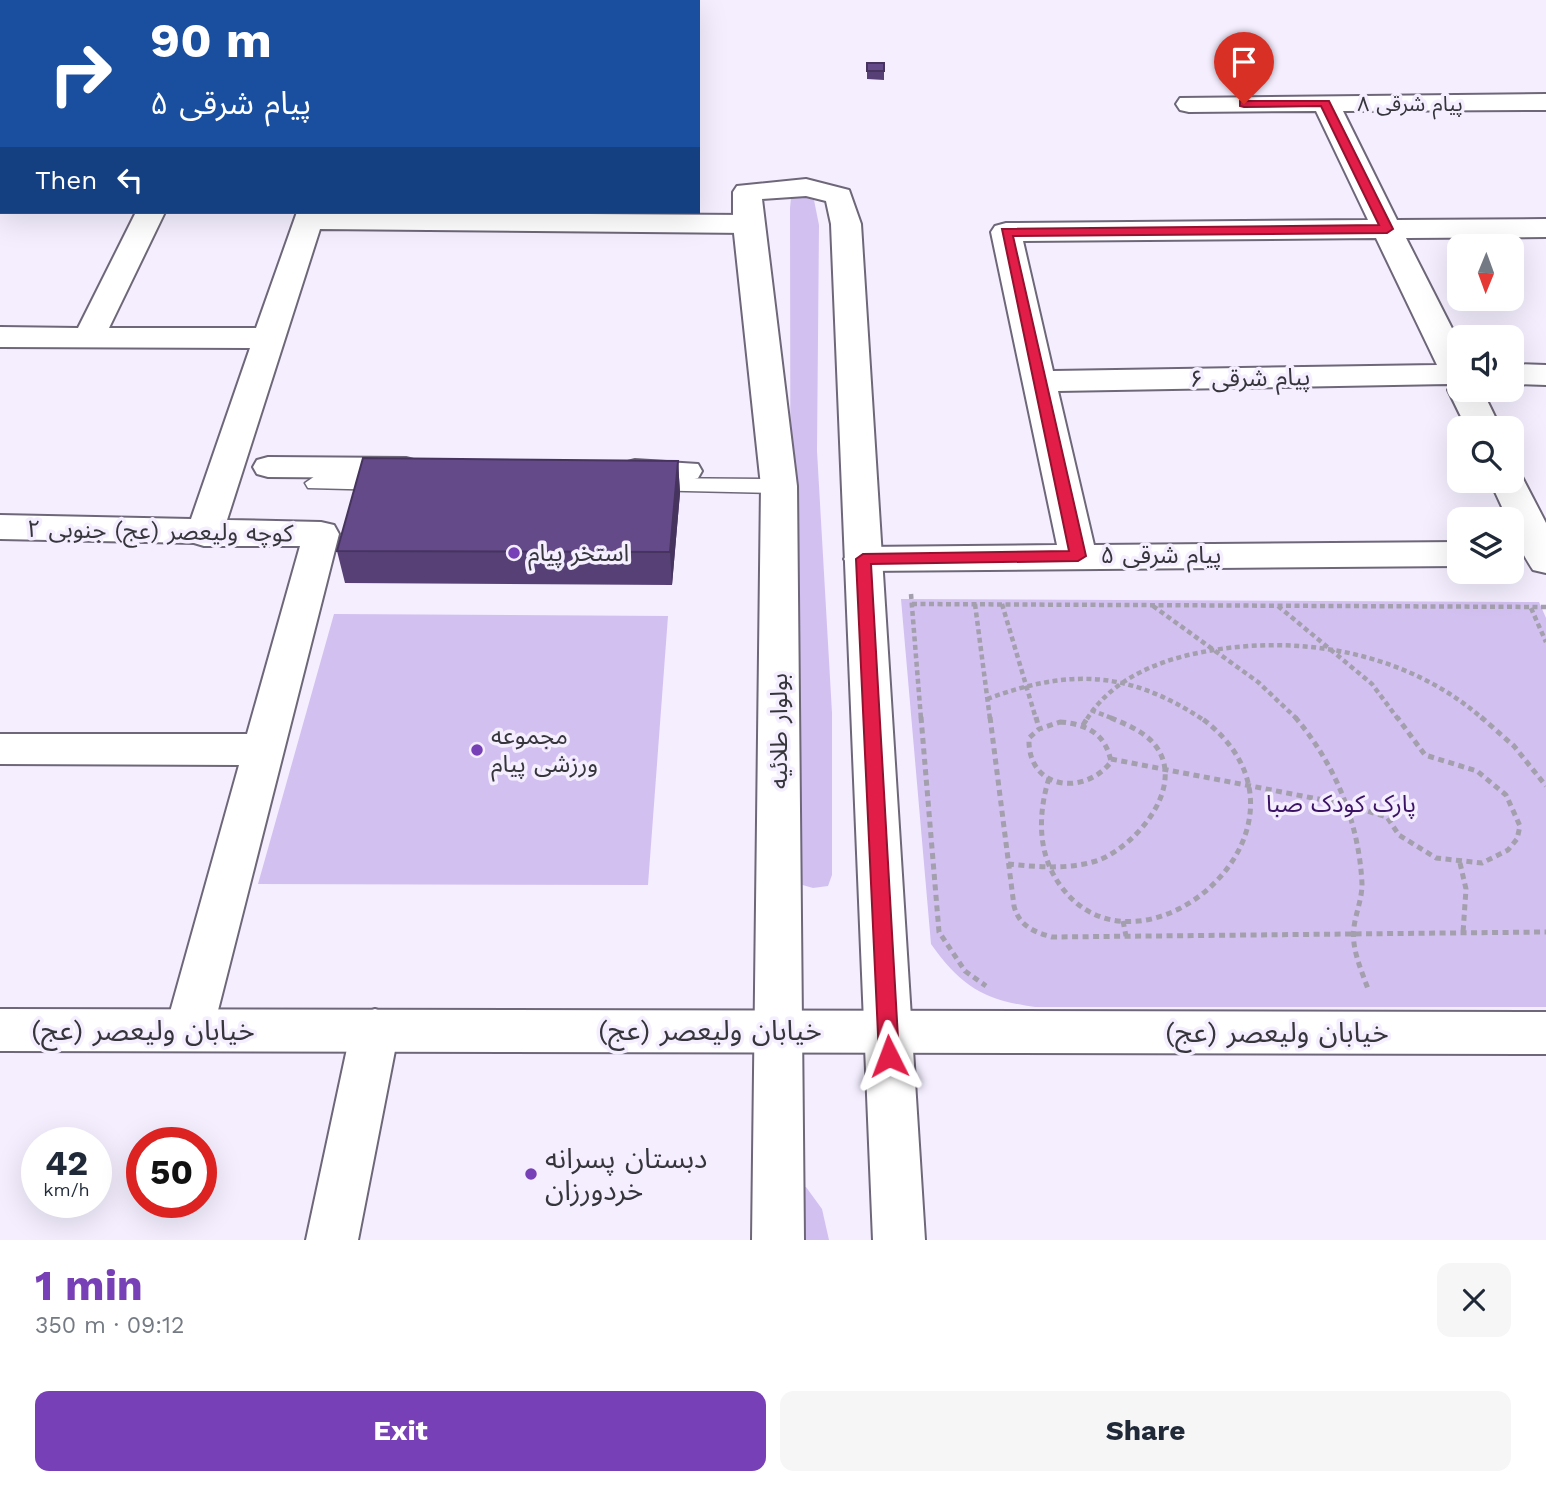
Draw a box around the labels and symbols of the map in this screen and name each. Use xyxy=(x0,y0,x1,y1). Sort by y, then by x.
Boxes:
pin xyxy=(1214,32,1274,104)
street label: پیام شرقی ۸ xyxy=(1357,91,1463,120)
north arrow xyxy=(1447,234,1524,312)
street label: پیام شرقی ۶ xyxy=(1189,363,1311,397)
street label: کوچه ولیعصر (عج) جنوبی ۲ xyxy=(26,515,295,550)
place label: استخر پیام xyxy=(528,539,629,571)
street label: پیام شرقی ۵ xyxy=(1101,541,1221,573)
marker: استخر پیام xyxy=(506,545,522,561)
street label: بولوار طلائیه xyxy=(765,673,793,789)
place label: مجموعه ورزشی پیام xyxy=(491,722,598,782)
marker: مجموعه ورزشی پیام xyxy=(469,742,485,758)
park label: پارک کودک صبا xyxy=(1266,790,1416,819)
street label: خیابان ولیعصر (عج) xyxy=(31,1014,255,1051)
street label: خیابان ولیعصر (عج) xyxy=(598,1014,822,1051)
street label: خیابان ولیعصر (عج) xyxy=(1165,1016,1389,1053)
position arrow xyxy=(852,1019,926,1093)
speed limit sign: 50 xyxy=(126,1127,217,1218)
place label: دبستان پسرانه خردورزان xyxy=(545,1142,707,1207)
marker: دبستان پسرانه خردورزان xyxy=(523,1166,539,1182)

